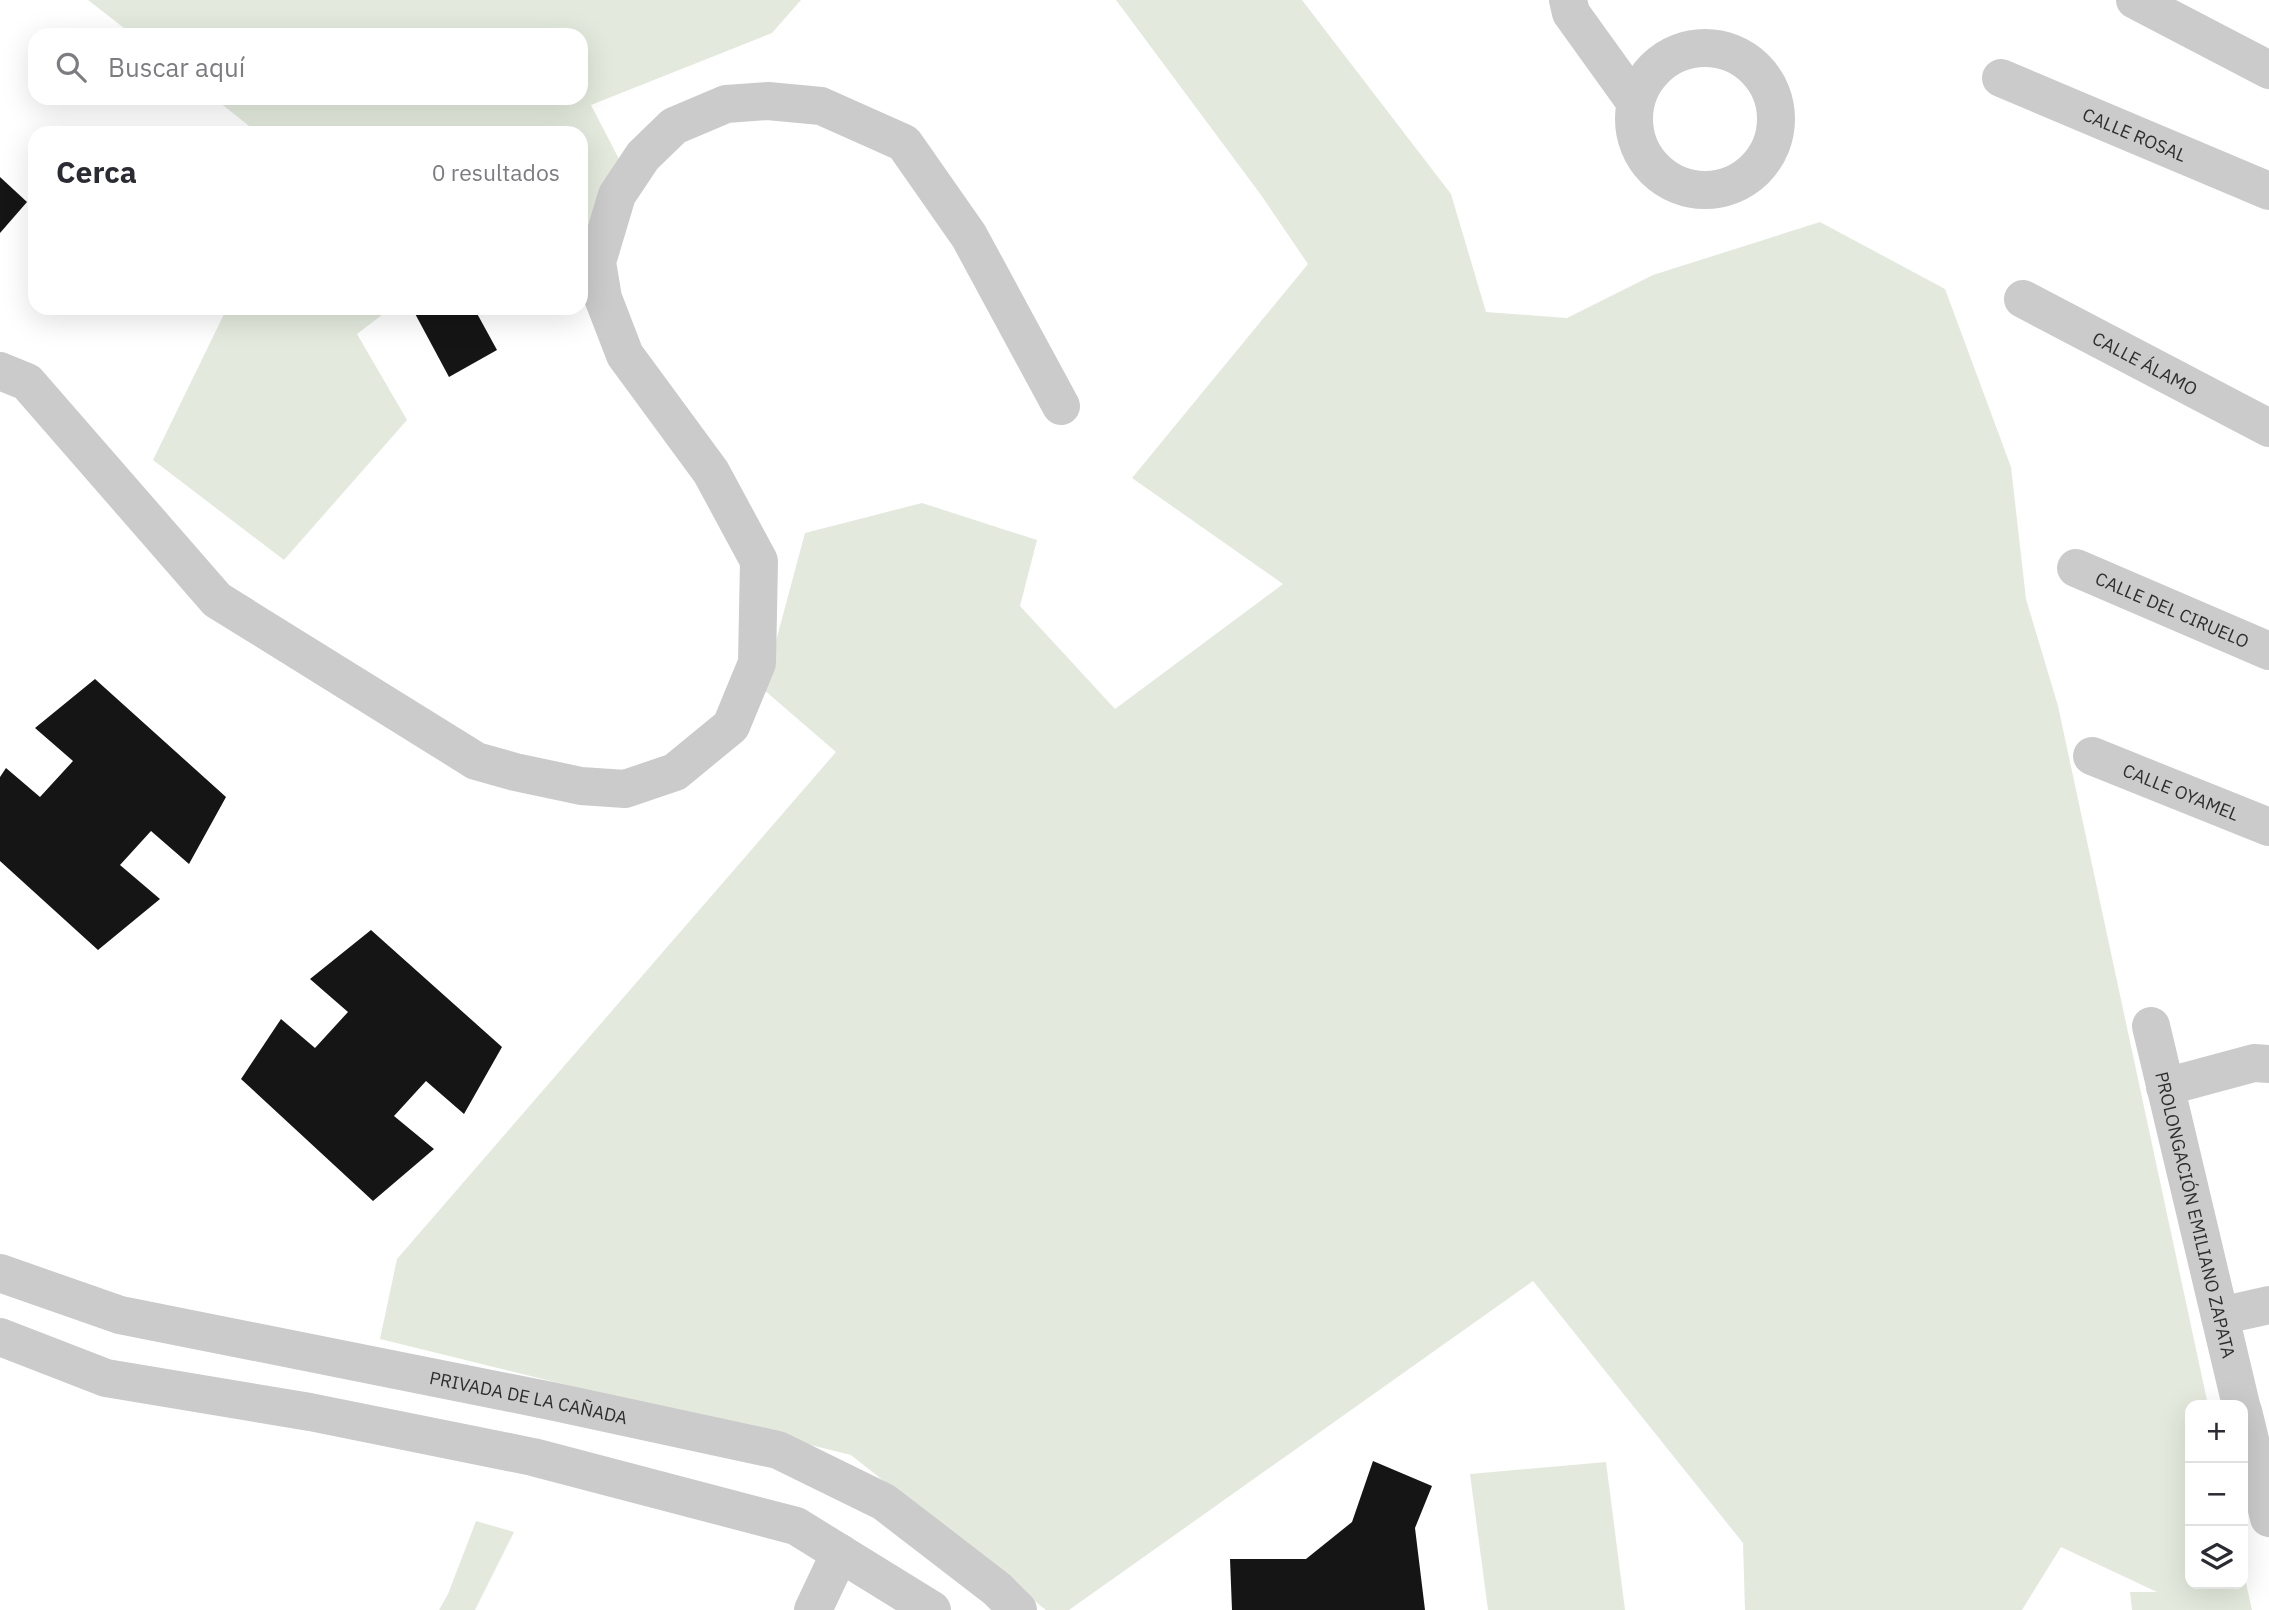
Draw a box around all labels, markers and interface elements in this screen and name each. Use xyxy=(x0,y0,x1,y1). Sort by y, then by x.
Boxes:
search box xyxy=(28,28,588,105)
icon: search xyxy=(52,48,90,86)
text: Buscar aquí xyxy=(108,50,245,84)
street label: CALLE ROSAL xyxy=(2079,102,2190,166)
text: Cerca xyxy=(56,152,137,191)
text: 0 resultados xyxy=(432,157,560,187)
street label: CALLE ÁLAMO xyxy=(2089,326,2202,400)
street label: CALLE DEL CIRUELO xyxy=(2092,566,2253,653)
street label: CALLE OYAMEL xyxy=(2120,758,2243,825)
street label: PROLONGACIÓN EMILIANO ZAPATA xyxy=(2151,1069,2241,1361)
street label: PRIVADA DE LA CAÑADA xyxy=(428,1366,630,1429)
map controls xyxy=(2185,1400,2248,1589)
button: + xyxy=(2185,1400,2248,1463)
button: − xyxy=(2185,1463,2248,1526)
button: layers xyxy=(2185,1526,2248,1589)

